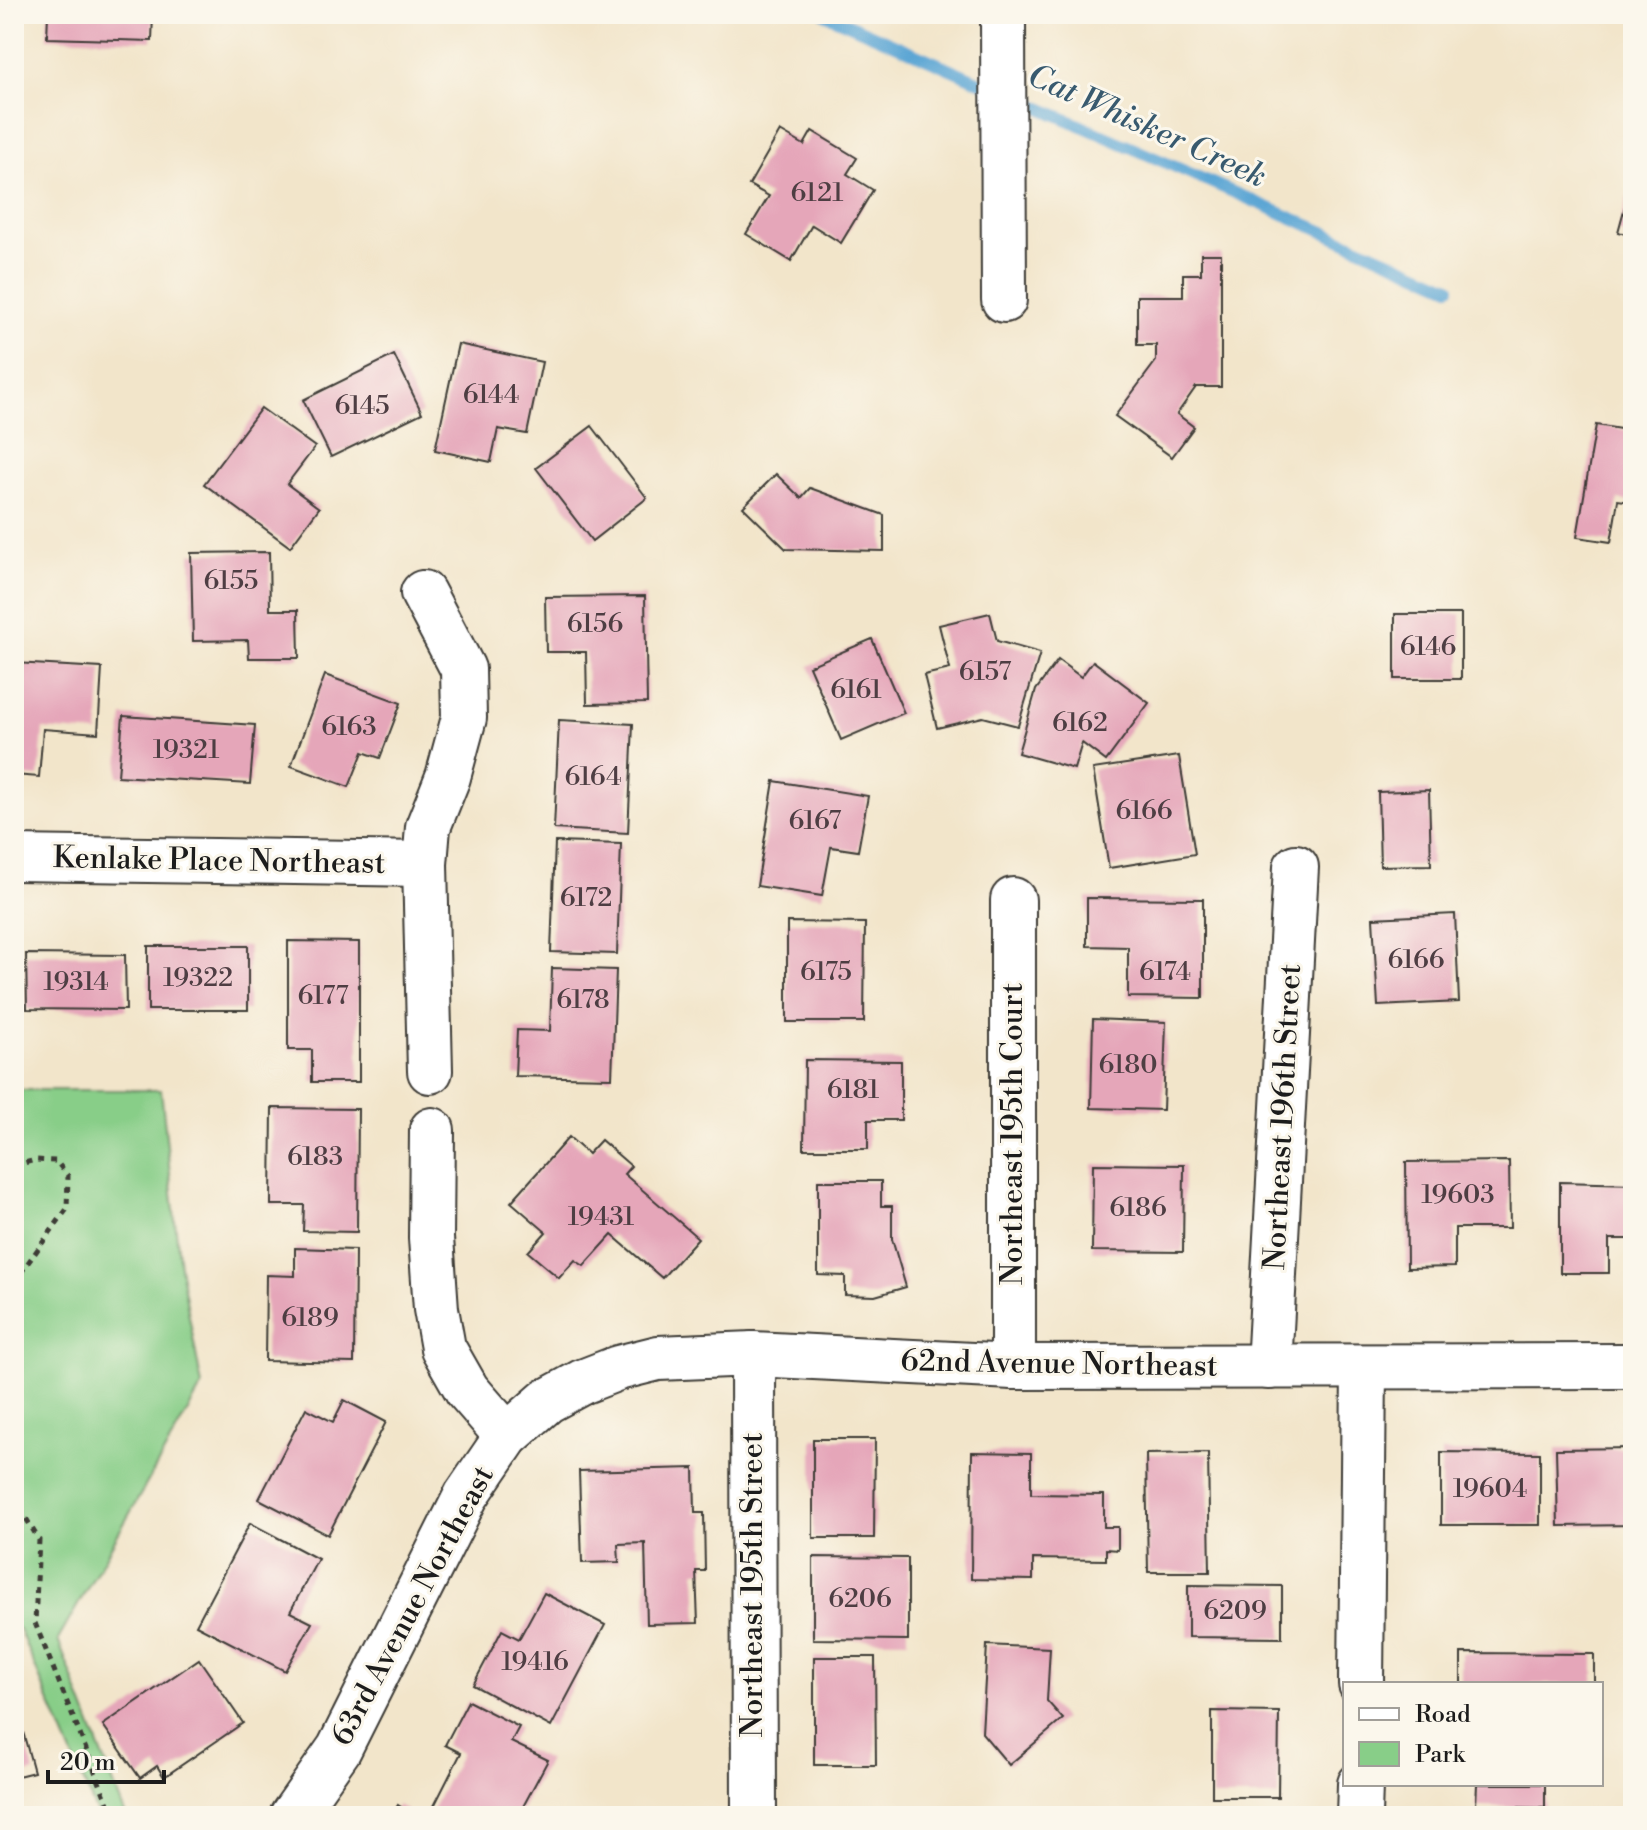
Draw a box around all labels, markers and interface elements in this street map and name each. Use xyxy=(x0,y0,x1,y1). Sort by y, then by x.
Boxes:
water label: Cat Whisker Creek xyxy=(1021,55,1273,197)
house number: 6121 xyxy=(790,177,844,209)
house number: 6144 xyxy=(463,379,519,411)
house number: 6145 xyxy=(335,390,390,422)
house number: 6155 xyxy=(204,565,258,597)
house number: 6156 xyxy=(567,608,623,640)
house number: 6146 xyxy=(1400,631,1456,663)
house number: 6157 xyxy=(959,656,1011,688)
house number: 6161 xyxy=(830,674,882,706)
house number: 6162 xyxy=(1052,707,1108,739)
house number: 6163 xyxy=(321,711,377,743)
house number: 19321 xyxy=(153,734,219,766)
house number: 6164 xyxy=(564,761,622,793)
house number: 6166 xyxy=(1116,795,1172,827)
house number: 6167 xyxy=(789,805,841,837)
street label: Kenlake Place Northeast xyxy=(52,839,386,883)
house number: 6172 xyxy=(560,882,612,914)
house number: 6166 xyxy=(1388,944,1444,976)
house number: 6175 xyxy=(800,956,852,988)
house number: 6174 xyxy=(1139,956,1191,988)
house number: 19322 xyxy=(163,962,233,994)
street label: Northeast 196th Street xyxy=(1256,962,1310,1271)
house number: 19314 xyxy=(43,966,109,998)
house number: 6177 xyxy=(297,980,349,1012)
street label: Northeast 195th Court xyxy=(994,982,1032,1285)
house number: 6178 xyxy=(556,984,610,1016)
house number: 6180 xyxy=(1099,1049,1157,1081)
house number: 6181 xyxy=(827,1074,879,1106)
house number: 6183 xyxy=(287,1141,343,1173)
house number: 19603 xyxy=(1421,1179,1495,1211)
house number: 6186 xyxy=(1109,1192,1167,1224)
house number: 19431 xyxy=(568,1201,634,1233)
house number: 6189 xyxy=(281,1302,339,1334)
street label: 62nd Avenue Northeast xyxy=(900,1342,1218,1386)
street label: Northeast 195th Street xyxy=(734,1432,772,1738)
street label: 63rd Avenue Northeast xyxy=(323,1459,503,1752)
house number: 19604 xyxy=(1453,1473,1527,1505)
house number: 6206 xyxy=(828,1583,892,1615)
house number: 6209 xyxy=(1203,1595,1267,1627)
house number: 19416 xyxy=(501,1646,569,1678)
legend xyxy=(1343,1682,1603,1786)
text: Road xyxy=(1415,1700,1471,1730)
scale bar xyxy=(48,1734,164,1784)
text: Park xyxy=(1415,1740,1466,1770)
text: 20 m xyxy=(60,1748,116,1778)

